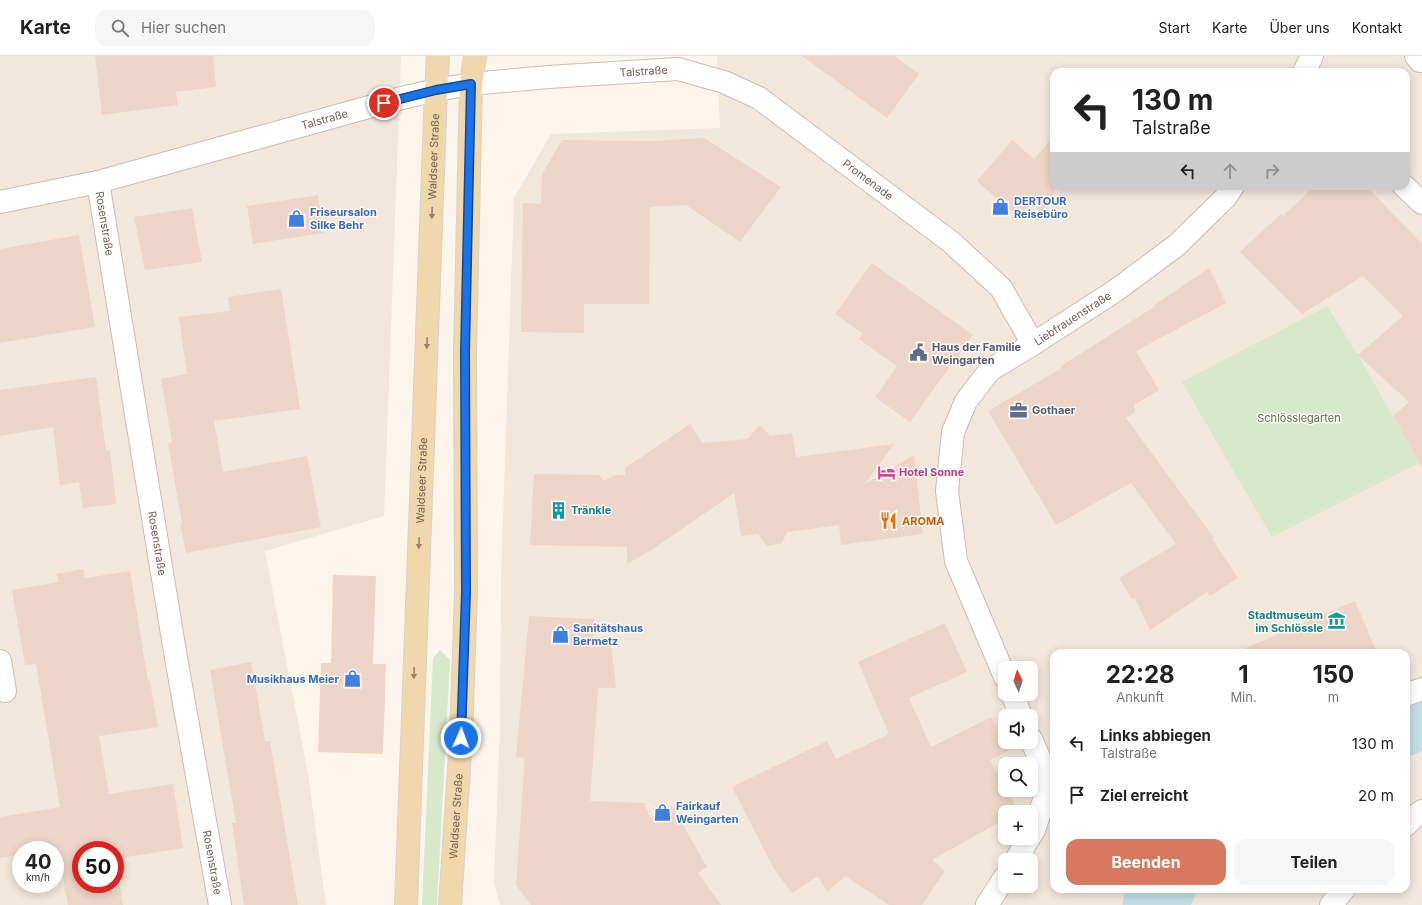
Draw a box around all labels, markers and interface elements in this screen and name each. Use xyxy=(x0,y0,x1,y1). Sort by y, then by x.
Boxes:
search box xyxy=(95,10,375,46)
text: Karte xyxy=(20,16,71,39)
icon: search xyxy=(109,17,131,39)
text: Hier suchen xyxy=(141,18,226,37)
text: Start xyxy=(1158,19,1190,36)
text: Karte xyxy=(1212,19,1247,36)
text: Über uns xyxy=(1269,19,1330,36)
text: Kontakt xyxy=(1352,19,1402,36)
street label: Talstraße xyxy=(619,63,668,80)
text: 130 m xyxy=(1132,83,1213,117)
icon: left xyxy=(1066,84,1118,136)
pin xyxy=(367,86,401,120)
icon: arrive xyxy=(373,92,395,114)
street label: Talstraße xyxy=(299,106,350,133)
street label: Waldseer Straße xyxy=(425,113,442,200)
text: Talstraße xyxy=(1132,117,1211,138)
street label: Promenade xyxy=(840,156,896,203)
icon: left xyxy=(1177,160,1199,182)
icon: ahead xyxy=(1219,160,1241,182)
icon: right xyxy=(1261,160,1283,182)
street label: Rosenstraße xyxy=(93,190,117,257)
place label: DERTOUR Reisebüro xyxy=(1014,194,1068,221)
shop icon: DERTOUR Reisebüro xyxy=(991,197,1011,217)
place label: Friseursalon Silke Behr xyxy=(310,205,377,232)
one-way arrow xyxy=(428,207,435,219)
shop icon: Friseursalon Silke Behr xyxy=(287,208,307,228)
street label: Liebfrauenstraße xyxy=(1031,288,1114,348)
one-way arrow xyxy=(423,337,430,349)
place label: Haus der Familie Weingarten xyxy=(932,340,1021,367)
public building icon: Haus der Familie Weingarten xyxy=(909,343,929,363)
office icon: Gothaer xyxy=(1009,400,1029,420)
place label: Gothaer xyxy=(1032,403,1076,417)
park label: Schlösslegarten xyxy=(1257,411,1341,425)
street label: Waldseer Straße xyxy=(413,437,430,524)
hotel icon: Hotel Sonne xyxy=(876,462,896,482)
place label: Hotel Sonne xyxy=(899,465,965,479)
building icon: Tränkle xyxy=(548,500,568,520)
place label: Tränkle xyxy=(571,503,612,517)
street label: Rosenstraße xyxy=(145,510,169,577)
restaurant icon: AROMA xyxy=(879,511,899,531)
place label: AROMA xyxy=(902,514,944,528)
one-way arrow xyxy=(416,537,423,549)
place label: Stadtmuseum im Schlössle xyxy=(1248,608,1323,635)
museum icon: Stadtmuseum im Schlössle xyxy=(1326,611,1346,631)
place label: Sanitätshaus Bermetz xyxy=(573,621,643,648)
shop icon: Sanitätshaus Bermetz xyxy=(550,624,570,644)
text: 22:28 xyxy=(1106,660,1175,689)
text: 1 xyxy=(1238,660,1249,689)
text: 150 xyxy=(1312,660,1354,689)
north arrow xyxy=(998,661,1038,701)
map controls xyxy=(998,661,1038,893)
one-way arrow xyxy=(411,667,418,679)
shop icon: Musikhaus Meier xyxy=(342,669,362,689)
place label: Musikhaus Meier xyxy=(247,672,340,686)
text: Ankunft xyxy=(1116,689,1164,705)
text: Min. xyxy=(1230,689,1257,705)
text: m xyxy=(1328,689,1339,705)
button: sound xyxy=(998,709,1038,749)
position arrow xyxy=(440,717,482,759)
text: Links abbiegen xyxy=(1100,726,1211,745)
icon: left xyxy=(1066,732,1088,754)
text: 130 m xyxy=(1352,734,1394,753)
text: Talstraße xyxy=(1100,745,1157,761)
button: search xyxy=(998,757,1038,797)
street label: Waldseer Straße xyxy=(446,773,466,860)
icon: arrive xyxy=(1066,784,1088,806)
text: Ziel erreicht xyxy=(1100,786,1188,805)
text: 20 m xyxy=(1358,786,1394,805)
place label: Fairkauf Weingarten xyxy=(676,799,739,826)
shop icon: Fairkauf Weingarten xyxy=(653,802,673,822)
button: + xyxy=(998,805,1038,845)
street label: Rosenstraße xyxy=(200,829,225,896)
button: Beenden xyxy=(1066,839,1226,885)
button: Teilen xyxy=(1234,839,1394,885)
speed limit sign: 50 xyxy=(72,841,124,893)
text: 40 xyxy=(24,850,52,874)
button: − xyxy=(998,853,1038,893)
text: km/h xyxy=(26,871,50,883)

